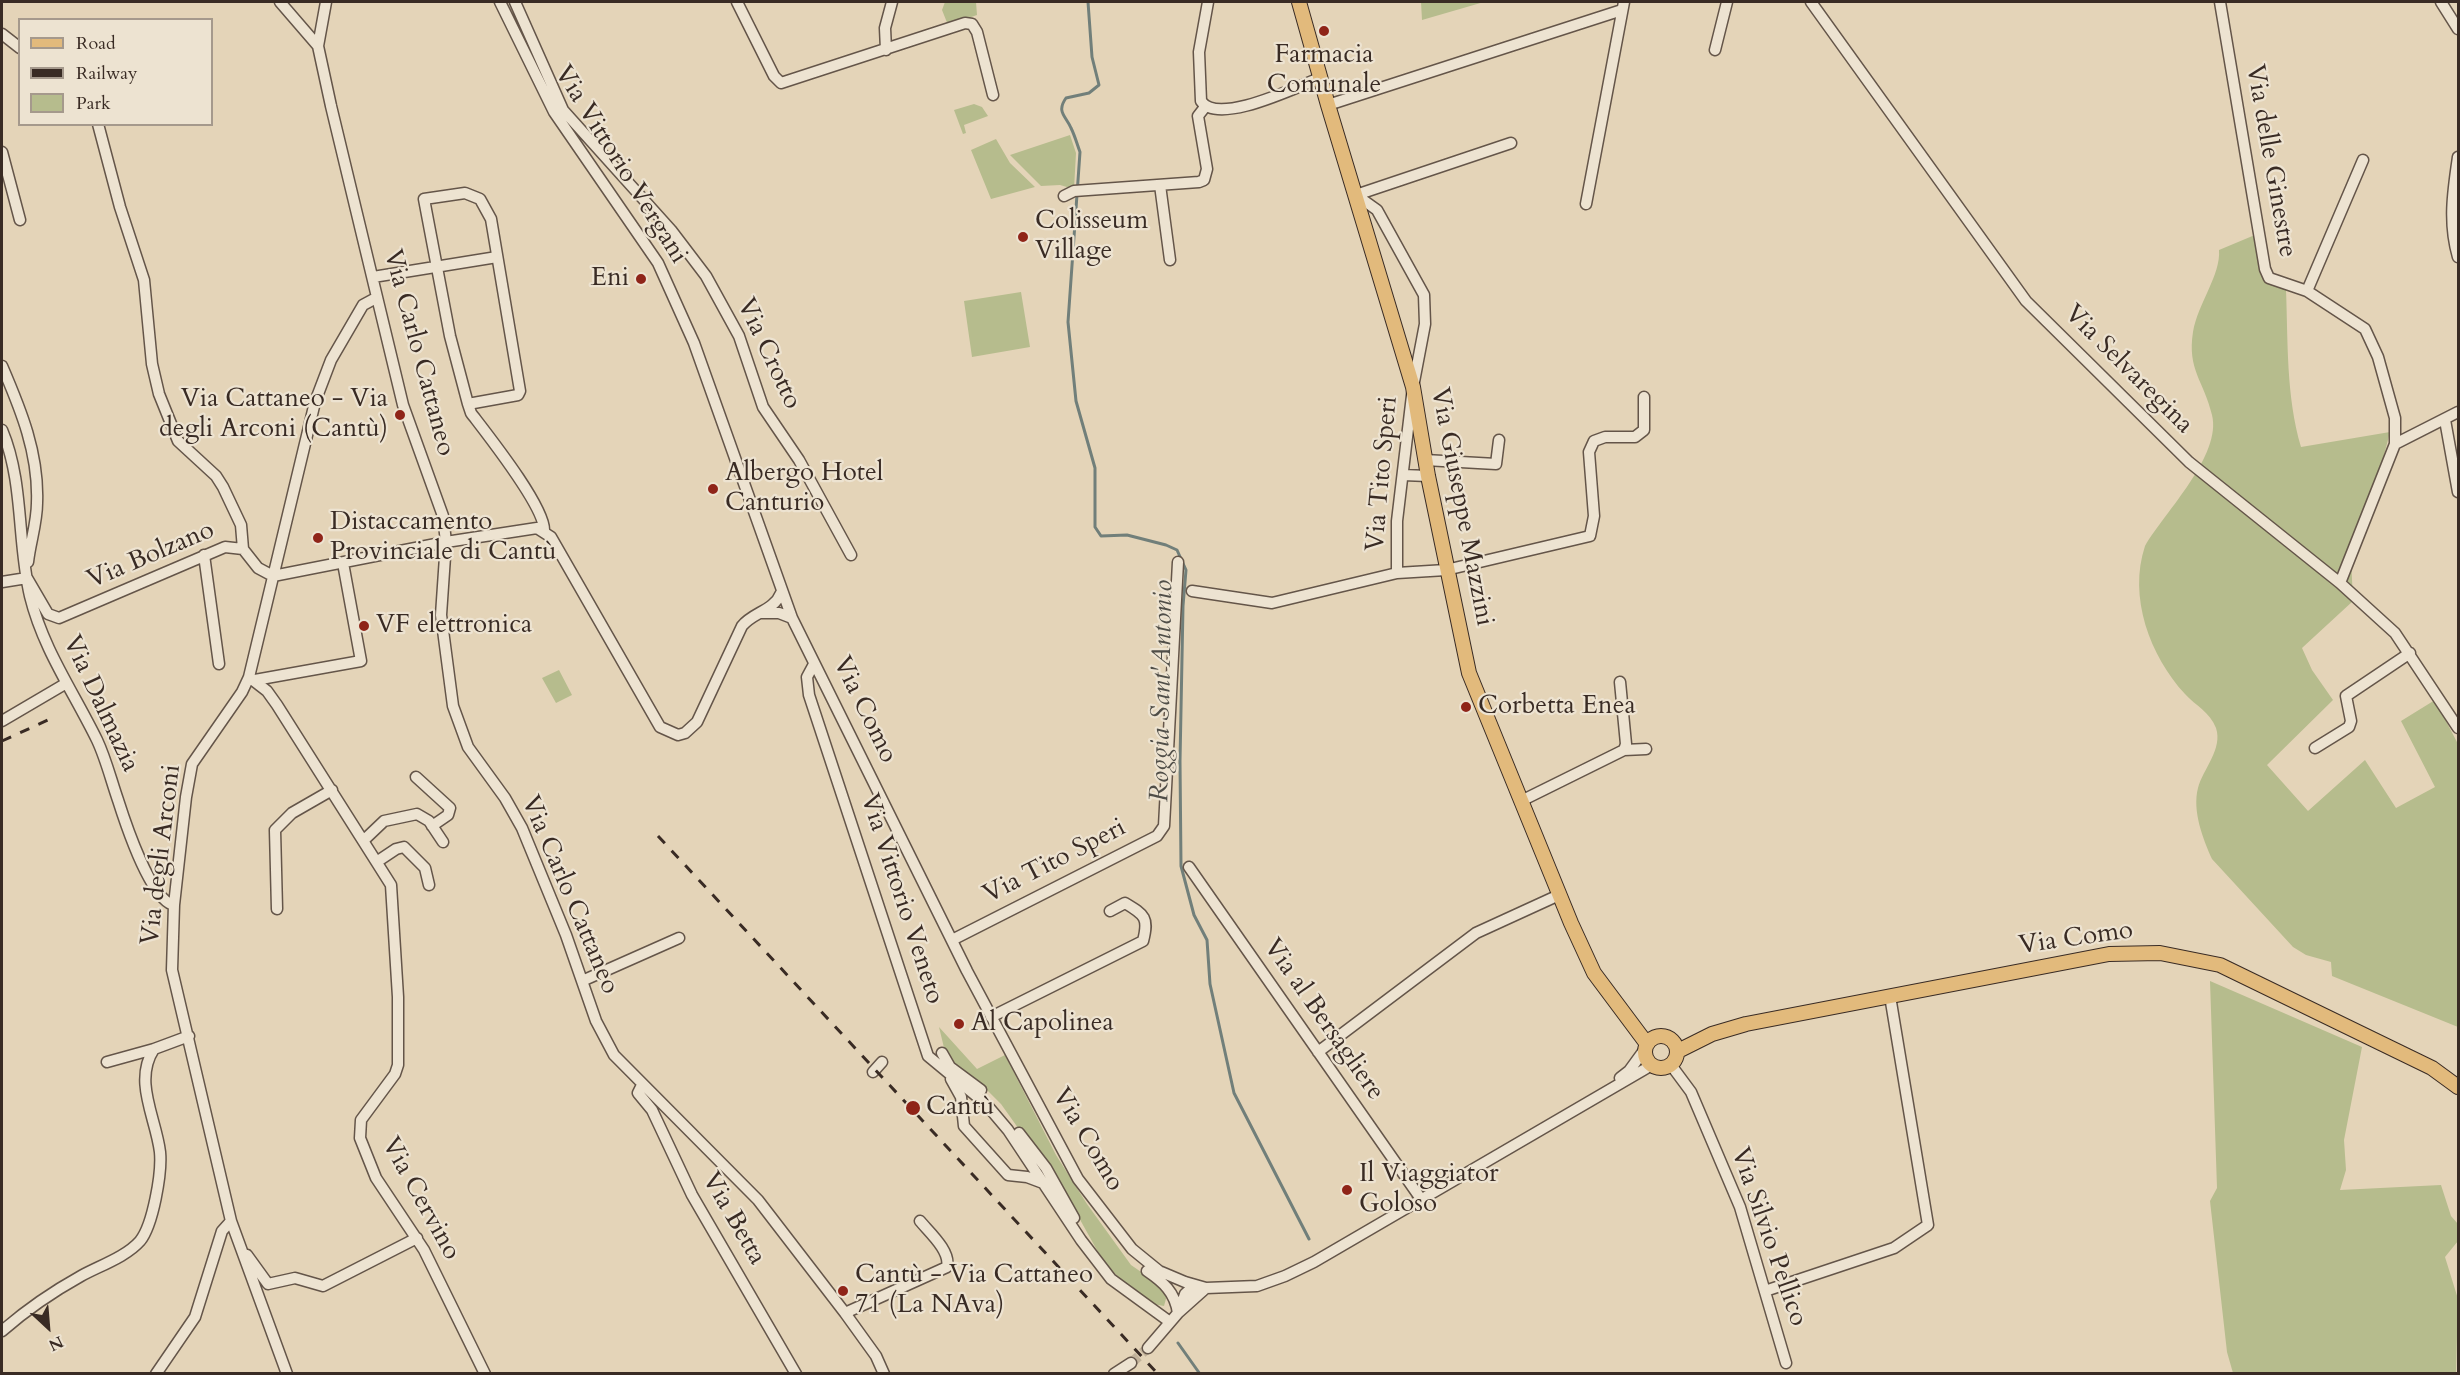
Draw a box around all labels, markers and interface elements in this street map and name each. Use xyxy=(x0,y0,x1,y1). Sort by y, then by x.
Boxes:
legend xyxy=(18,18,213,126)
marker: Farmacia Comunale xyxy=(1317,24,1331,38)
text: Road xyxy=(76,31,116,56)
place label: Farmacia Comunale xyxy=(1267,40,1381,101)
street label: Via Vittorio Vergani xyxy=(546,60,694,270)
text: Railway xyxy=(76,61,138,86)
street label: Via delle Ginestre xyxy=(2238,62,2302,260)
text: Park xyxy=(76,91,111,116)
place label: Colisseum Village xyxy=(1035,206,1148,268)
marker: Colisseum Village xyxy=(1016,230,1030,244)
street label: Via Carlo Cattaneo xyxy=(375,246,461,460)
place label: Eni xyxy=(591,263,629,295)
marker: Eni xyxy=(634,272,648,286)
street label: Via Crotto xyxy=(729,294,807,414)
street label: Via Selvaregina xyxy=(2057,299,2199,441)
place label: Via Cattaneo - Via degli Arconi (Cantù) xyxy=(159,384,388,446)
street label: Via Giuseppe Mazzini xyxy=(1423,385,1499,629)
street label: Via Tito Speri xyxy=(1361,395,1405,553)
marker: Via Cattaneo - Via degli Arconi (Cantù) xyxy=(393,408,407,422)
place label: Albergo Hotel Canturio xyxy=(725,458,883,520)
marker: Albergo Hotel Canturio xyxy=(706,482,720,496)
place label: Distaccamento Provinciale di Cantù xyxy=(330,507,556,568)
street label: Via Bolzano xyxy=(83,515,219,597)
marker: Distaccamento Provinciale di Cantù xyxy=(311,531,325,545)
water label: Roggia Sant'Antonio xyxy=(1145,580,1181,802)
place label: VF elettronica xyxy=(376,610,532,642)
marker: VF elettronica xyxy=(357,619,371,633)
street label: Via Dalmazia xyxy=(55,631,145,777)
street label: Via Como xyxy=(825,652,903,768)
place label: Corbetta Enea xyxy=(1478,691,1636,723)
marker: Corbetta Enea xyxy=(1459,700,1473,714)
street label: Via degli Arconi xyxy=(135,763,189,947)
street label: Via Vittorio Veneto xyxy=(852,790,950,1008)
street label: Via Carlo Cattaneo xyxy=(513,791,625,999)
street label: Via Tito Speri xyxy=(979,813,1131,911)
street label: Via Como xyxy=(2017,916,2135,962)
street label: Via al Bersagliere xyxy=(1256,933,1390,1107)
place label: Al Capolinea xyxy=(971,1008,1114,1040)
marker: Al Capolinea xyxy=(952,1017,966,1031)
street label: Via Como xyxy=(1044,1083,1130,1197)
place label: Cantù xyxy=(926,1092,994,1124)
marker: Cantù xyxy=(904,1099,922,1117)
street label: Via Cervino xyxy=(374,1132,466,1266)
street label: Via Silvio Pellico xyxy=(1723,1144,1813,1330)
place label: Il Viaggiator Goloso xyxy=(1359,1159,1499,1220)
street label: Via Betta xyxy=(694,1167,772,1271)
marker: Il Viaggiator Goloso xyxy=(1340,1183,1354,1197)
place label: Cantù - Via Cattaneo 71 (La NAva) xyxy=(855,1260,1093,1322)
marker: Cantù - Via Cattaneo 71 (La NAva) xyxy=(836,1284,850,1298)
north arrow xyxy=(18,1297,78,1357)
text: N xyxy=(45,1330,67,1356)

